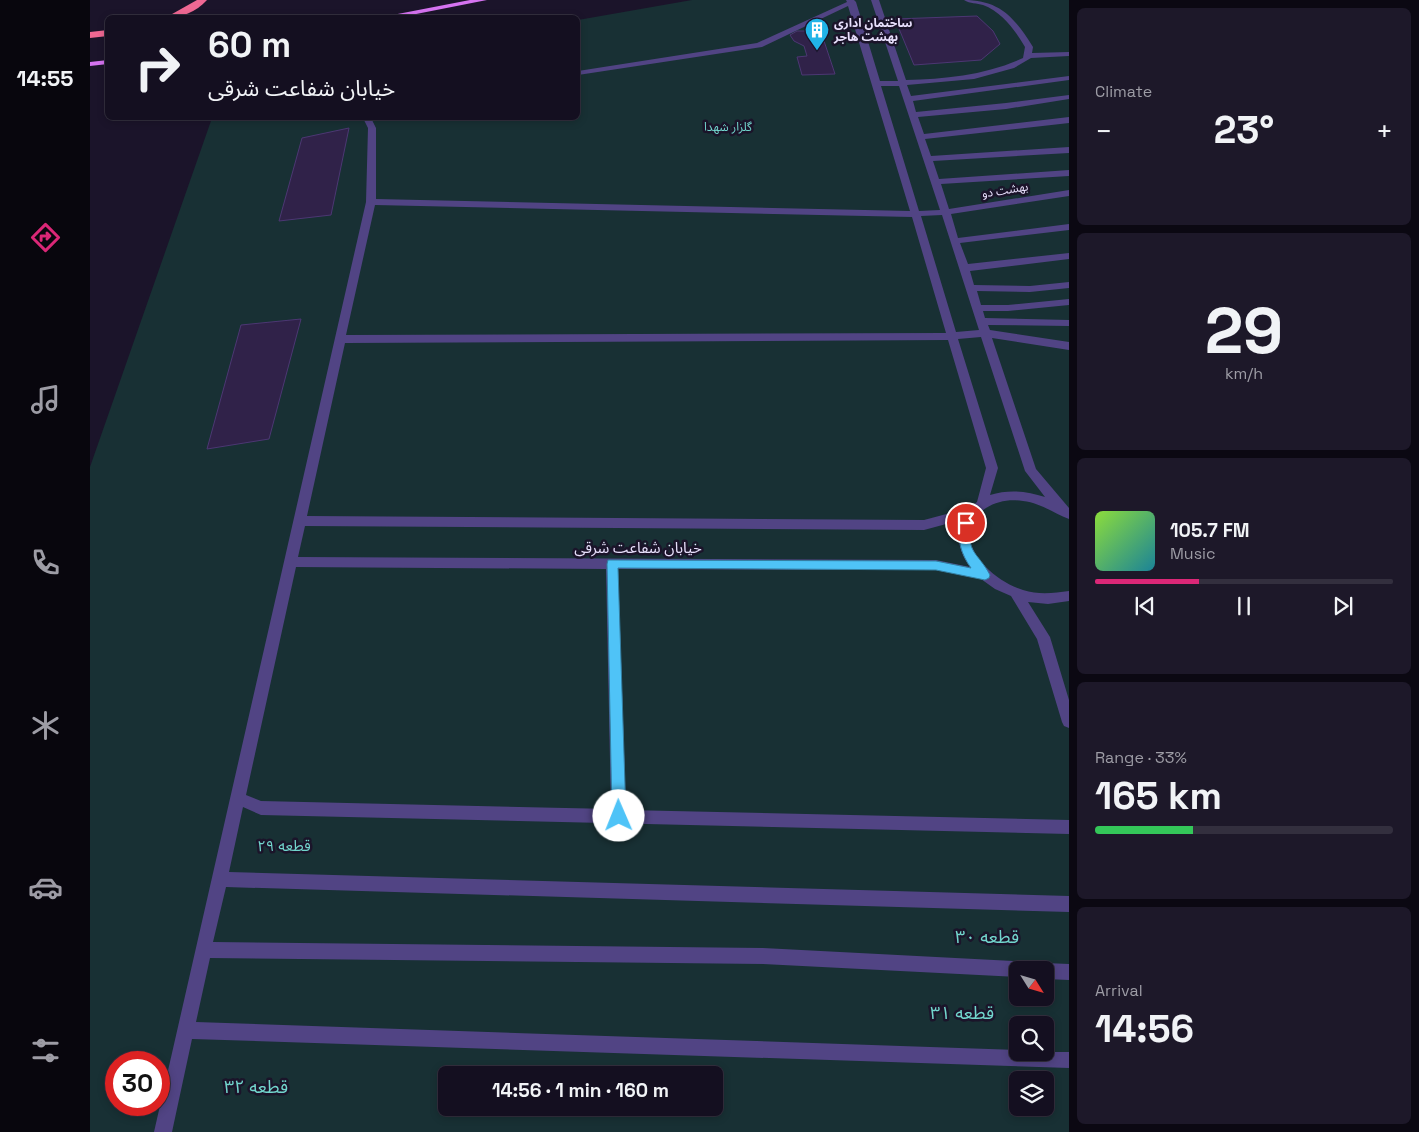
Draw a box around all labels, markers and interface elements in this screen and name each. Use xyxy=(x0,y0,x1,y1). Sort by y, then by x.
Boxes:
place label: ساختمان اداری بهشت هاجر xyxy=(833,15,912,45)
building icon: ساختمان اداری بهشت هاجر xyxy=(804,17,830,51)
text: 60 m xyxy=(208,23,291,67)
icon: right xyxy=(125,35,190,100)
text: 14:55 xyxy=(17,64,73,92)
text: خیابان شفاعت شرقی xyxy=(208,74,395,102)
text: Climate xyxy=(1095,81,1152,102)
text: 23° xyxy=(1214,106,1274,154)
text: − xyxy=(1095,113,1112,149)
text: + xyxy=(1376,113,1393,149)
park label: گلزار شهدا xyxy=(704,119,753,135)
street label: بهشت دو xyxy=(981,178,1029,202)
icon: directions xyxy=(28,220,63,255)
text: 29 xyxy=(1205,289,1283,372)
text: km/h xyxy=(1225,363,1263,384)
icon: music xyxy=(28,382,63,417)
pin xyxy=(945,502,987,544)
icon: arrive xyxy=(952,509,980,537)
text: 105.7 FM xyxy=(1170,518,1250,543)
street label: خیابان شفاعت شرقی xyxy=(574,538,702,557)
text: Music xyxy=(1170,543,1216,564)
icon: phone xyxy=(28,545,63,580)
icon: previous xyxy=(1131,592,1159,620)
icon: pause xyxy=(1230,592,1258,620)
icon: next xyxy=(1329,592,1357,620)
icon: climate xyxy=(28,708,63,743)
text: Range · 33% xyxy=(1095,747,1187,768)
text: 165 km xyxy=(1095,772,1222,820)
position arrow xyxy=(592,789,644,841)
park label: قطعه ۲۹ xyxy=(257,836,311,855)
icon: car xyxy=(28,870,63,905)
park label: قطعه ۳۰ xyxy=(955,925,1019,948)
north arrow xyxy=(1009,961,1054,1006)
map controls xyxy=(1009,961,1054,1116)
text: Arrival xyxy=(1095,980,1143,1001)
park label: قطعه ۳۱ xyxy=(930,1001,994,1024)
text: 14:56 xyxy=(1095,1005,1194,1053)
button: search xyxy=(1009,1016,1054,1061)
icon: filters xyxy=(28,1033,63,1068)
speed limit sign: 30 xyxy=(105,1051,170,1116)
button: layers xyxy=(1009,1071,1054,1116)
park label: قطعه ۳۲ xyxy=(224,1075,288,1098)
text: 14:56 · 1 min · 160 m xyxy=(492,1078,669,1103)

